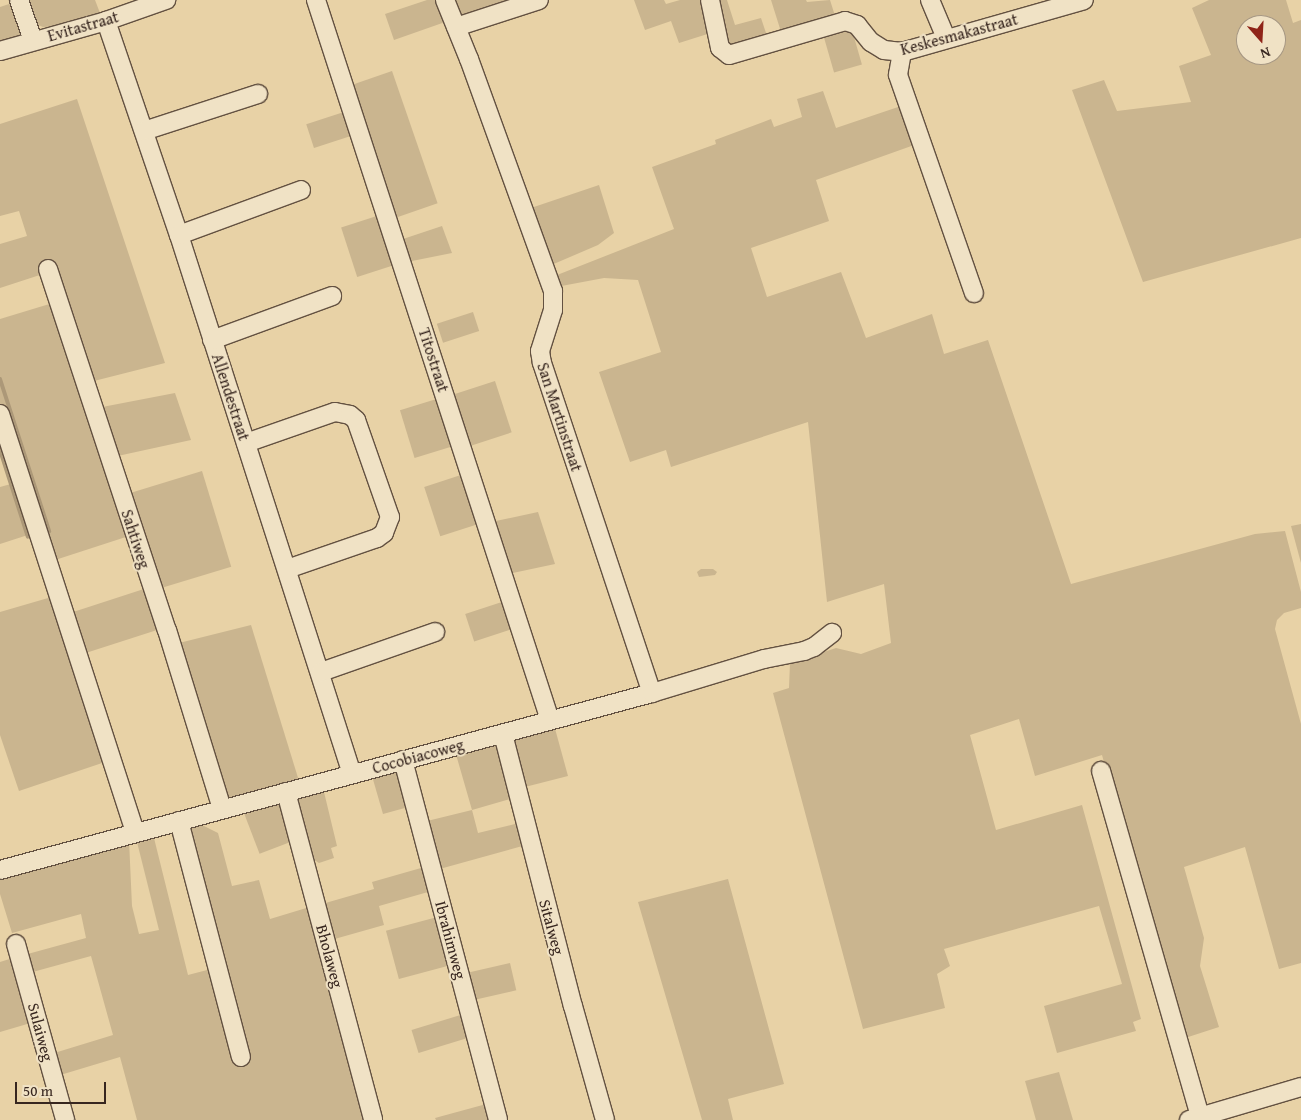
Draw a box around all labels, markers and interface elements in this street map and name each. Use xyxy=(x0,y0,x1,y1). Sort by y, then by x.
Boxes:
street label: Evitastraat xyxy=(45,7,121,45)
street label: Keskesmakastraat xyxy=(898,9,1020,59)
north arrow xyxy=(1236,15,1286,65)
text: N xyxy=(1258,42,1273,64)
street label: Titostraat xyxy=(415,325,453,395)
street label: Allendestraat xyxy=(208,351,254,443)
street label: San Martinstraat xyxy=(533,360,587,474)
street label: Sahtiweg xyxy=(117,507,155,571)
street label: Cocobiacoweg xyxy=(370,735,466,777)
street label: Sitalweg xyxy=(535,897,569,957)
street label: Ibrahimweg xyxy=(431,899,471,981)
street label: Bholaweg xyxy=(312,922,348,990)
street label: Sulaiweg xyxy=(24,1001,58,1063)
scale bar xyxy=(18,1072,109,1104)
text: 50 m xyxy=(23,1080,53,1101)

